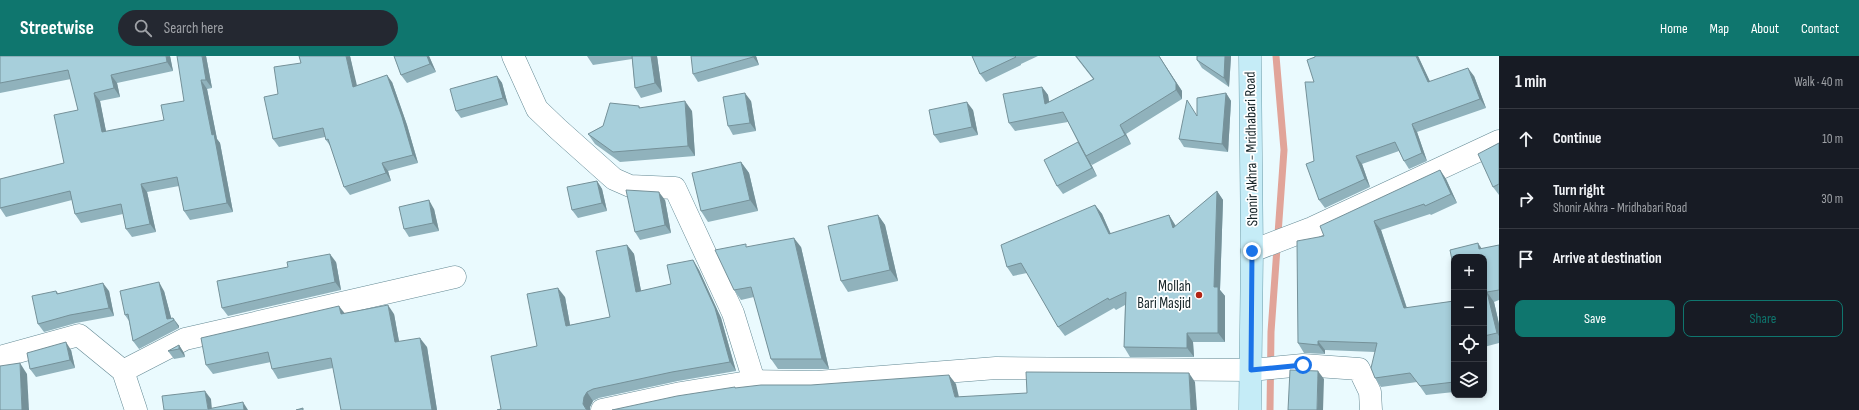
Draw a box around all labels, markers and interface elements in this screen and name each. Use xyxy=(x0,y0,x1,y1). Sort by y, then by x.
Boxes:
search box xyxy=(118,10,398,46)
text: Streetwise xyxy=(20,17,94,40)
icon: search xyxy=(132,17,154,39)
text: Search here xyxy=(164,19,223,38)
text: Home xyxy=(1660,20,1688,37)
text: Map xyxy=(1710,20,1729,37)
text: About xyxy=(1751,20,1779,37)
text: Contact xyxy=(1801,20,1839,37)
street label: Shonir Akhra - Mridhabari Road xyxy=(1241,71,1262,227)
text: 1 min xyxy=(1515,72,1547,92)
text: Walk · 40 m xyxy=(1794,74,1843,90)
icon: ahead xyxy=(1515,128,1537,150)
text: Continue xyxy=(1553,129,1602,148)
text: 10 m xyxy=(1822,131,1843,147)
text: Turn right xyxy=(1553,181,1605,200)
icon: right xyxy=(1515,188,1537,210)
text: 30 m xyxy=(1821,191,1843,207)
text: Shonir Akhra - Mridhabari Road xyxy=(1553,200,1687,216)
route end xyxy=(1243,242,1261,260)
icon: arrive xyxy=(1515,248,1537,270)
text: Arrive at destination xyxy=(1553,249,1662,268)
map controls xyxy=(1451,254,1487,398)
button: + xyxy=(1451,254,1487,290)
place label: Mollah Bari Masjid xyxy=(1137,277,1191,313)
marker: Mollah Bari Masjid xyxy=(1194,290,1204,300)
button: − xyxy=(1451,290,1487,326)
button: Save xyxy=(1515,300,1675,337)
button: Share xyxy=(1683,300,1843,337)
button: locate xyxy=(1451,326,1487,362)
route start xyxy=(1294,356,1312,374)
button: layers xyxy=(1451,362,1487,398)

